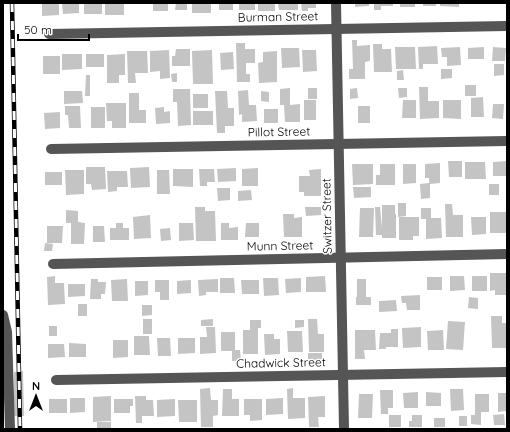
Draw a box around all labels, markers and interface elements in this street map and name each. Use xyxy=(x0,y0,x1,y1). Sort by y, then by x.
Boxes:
street label: Burman Street xyxy=(238,8,318,25)
scale bar xyxy=(18,16,89,42)
text: 50 m xyxy=(24,22,52,37)
street label: Pillot Street xyxy=(248,123,310,140)
street label: Switzer Street xyxy=(318,178,335,254)
street label: Munn Street xyxy=(247,237,313,254)
street label: Chadwick Street xyxy=(236,354,326,371)
north arrow xyxy=(16,376,56,416)
text: N xyxy=(32,379,40,393)

